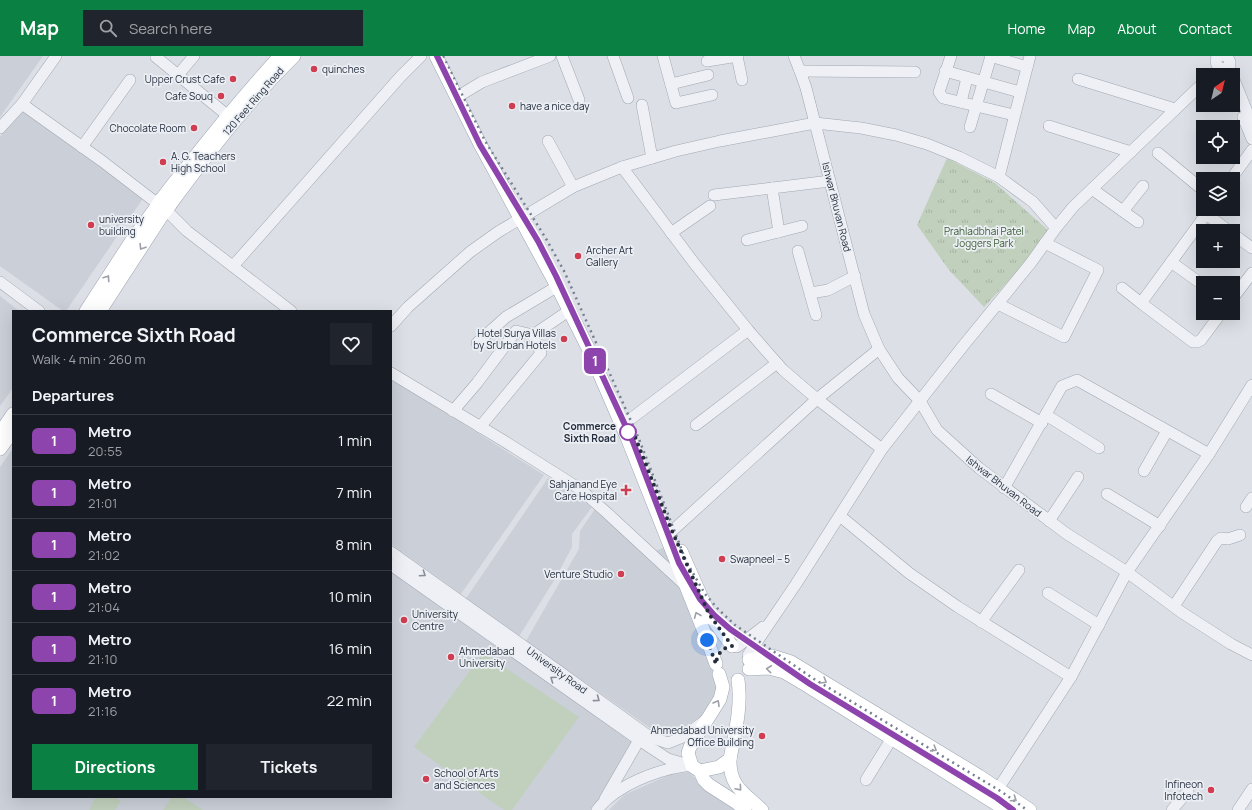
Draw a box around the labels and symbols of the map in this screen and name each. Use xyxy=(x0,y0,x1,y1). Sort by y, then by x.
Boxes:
place label: quinches xyxy=(322,62,365,76)
street label: 120 Feet Ring Road xyxy=(219,64,287,138)
marker: quinches xyxy=(309,64,319,74)
north arrow xyxy=(1196,68,1240,112)
place label: Upper Crust Cafe xyxy=(145,72,225,86)
marker: Upper Crust Cafe xyxy=(228,74,238,84)
place label: Cafe Souq xyxy=(165,89,213,103)
marker: Cafe Souq xyxy=(216,91,226,101)
place label: have a nice day xyxy=(520,99,590,113)
marker: have a nice day xyxy=(507,101,517,111)
place label: Chocolate Room xyxy=(110,121,186,135)
marker: Chocolate Room xyxy=(189,123,199,133)
place label: A. G. Teachers High School xyxy=(171,149,235,175)
marker: A. G. Teachers High School xyxy=(158,157,168,167)
street label: Ishwar Bhuvan Road xyxy=(819,161,855,253)
place label: university building xyxy=(99,212,145,238)
marker: university building xyxy=(86,220,96,230)
park label: Prahladbhai Patel Joggers Park xyxy=(944,224,1024,250)
one-way arrow xyxy=(139,243,146,250)
place label: Archer Art Gallery xyxy=(586,243,633,269)
marker: Archer Art Gallery xyxy=(573,251,583,261)
one-way arrow xyxy=(102,275,110,282)
place label: Hotel Surya Villas by SrUrban Hotels xyxy=(473,326,556,352)
marker: Hotel Surya Villas by SrUrban Hotels xyxy=(559,334,569,344)
line badge: 1 xyxy=(582,348,608,374)
place label: Commerce Sixth Road xyxy=(563,419,616,445)
marker: Commerce Sixth Road xyxy=(619,423,637,441)
street label: Ishwar Bhuvan Road xyxy=(963,452,1045,520)
place label: Sahjanand Eye Care Hospital xyxy=(549,477,617,503)
marker: Sahjanand Eye Care Hospital xyxy=(620,484,632,496)
place label: Swapneel – 5 xyxy=(730,552,790,566)
marker: Swapneel – 5 xyxy=(717,554,727,564)
place label: Venture Studio xyxy=(544,567,613,581)
one-way arrow xyxy=(419,569,426,577)
marker: Venture Studio xyxy=(616,569,626,579)
place label: University Centre xyxy=(412,607,459,633)
one-way arrow xyxy=(693,611,701,618)
marker: University Centre xyxy=(399,615,409,625)
your location xyxy=(697,630,717,650)
street label: University Road xyxy=(524,643,590,697)
place label: Ahmedabad University xyxy=(459,644,515,670)
marker: Ahmedabad University xyxy=(446,652,456,662)
one-way arrow xyxy=(765,665,772,674)
one-way arrow xyxy=(550,677,557,684)
one-way arrow xyxy=(820,677,827,684)
one-way arrow xyxy=(593,694,600,701)
one-way arrow xyxy=(713,700,720,707)
place label: Ahmedabad University Office Building xyxy=(650,723,755,749)
marker: Ahmedabad University Office Building xyxy=(757,731,767,741)
one-way arrow xyxy=(930,745,937,752)
place label: School of Arts and Sciences xyxy=(434,766,498,792)
marker: School of Arts and Sciences xyxy=(421,774,431,784)
place label: Infineon Infotech xyxy=(1164,777,1203,803)
one-way arrow xyxy=(735,783,742,791)
marker: Infineon Infotech xyxy=(1206,785,1216,795)
one-way arrow xyxy=(1010,794,1017,802)

